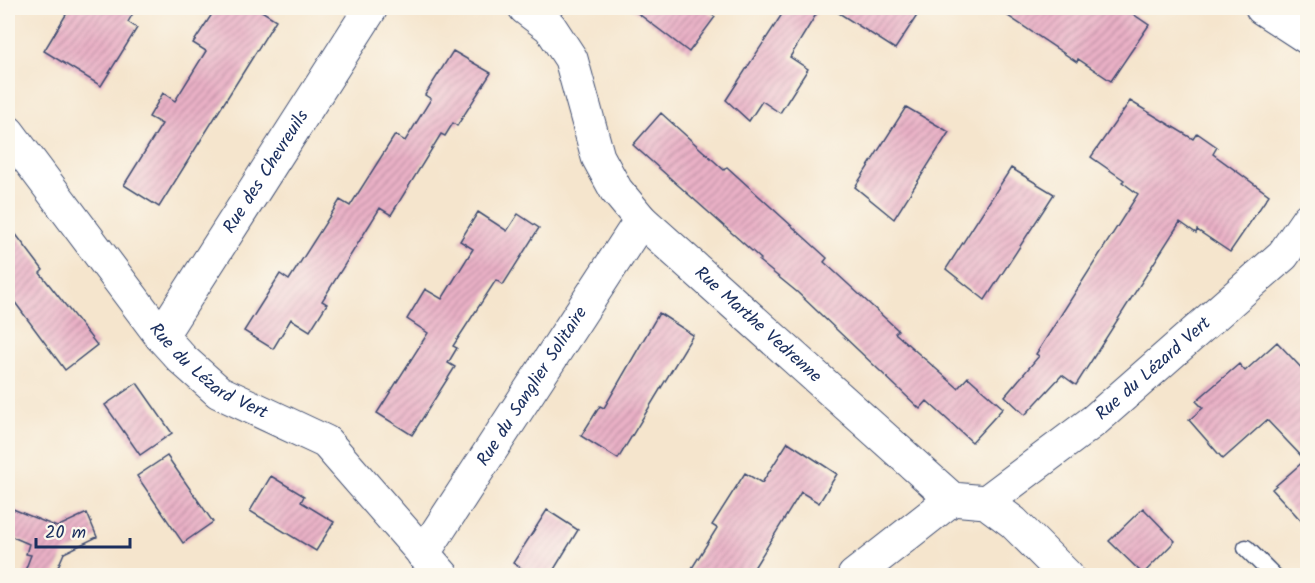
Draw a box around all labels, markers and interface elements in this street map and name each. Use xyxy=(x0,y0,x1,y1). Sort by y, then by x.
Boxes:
street label: Rue des Chevreuils xyxy=(216,104,317,239)
street label: Rue Marthe Vedrenne xyxy=(687,260,828,390)
street label: Rue du Sanglier Solitaire xyxy=(469,301,595,472)
street label: Rue du Lézard Vert xyxy=(1089,309,1219,428)
street label: Rue du Lézard Vert xyxy=(142,317,274,428)
scale bar xyxy=(36,511,130,549)
text: 20 m xyxy=(45,519,86,548)

